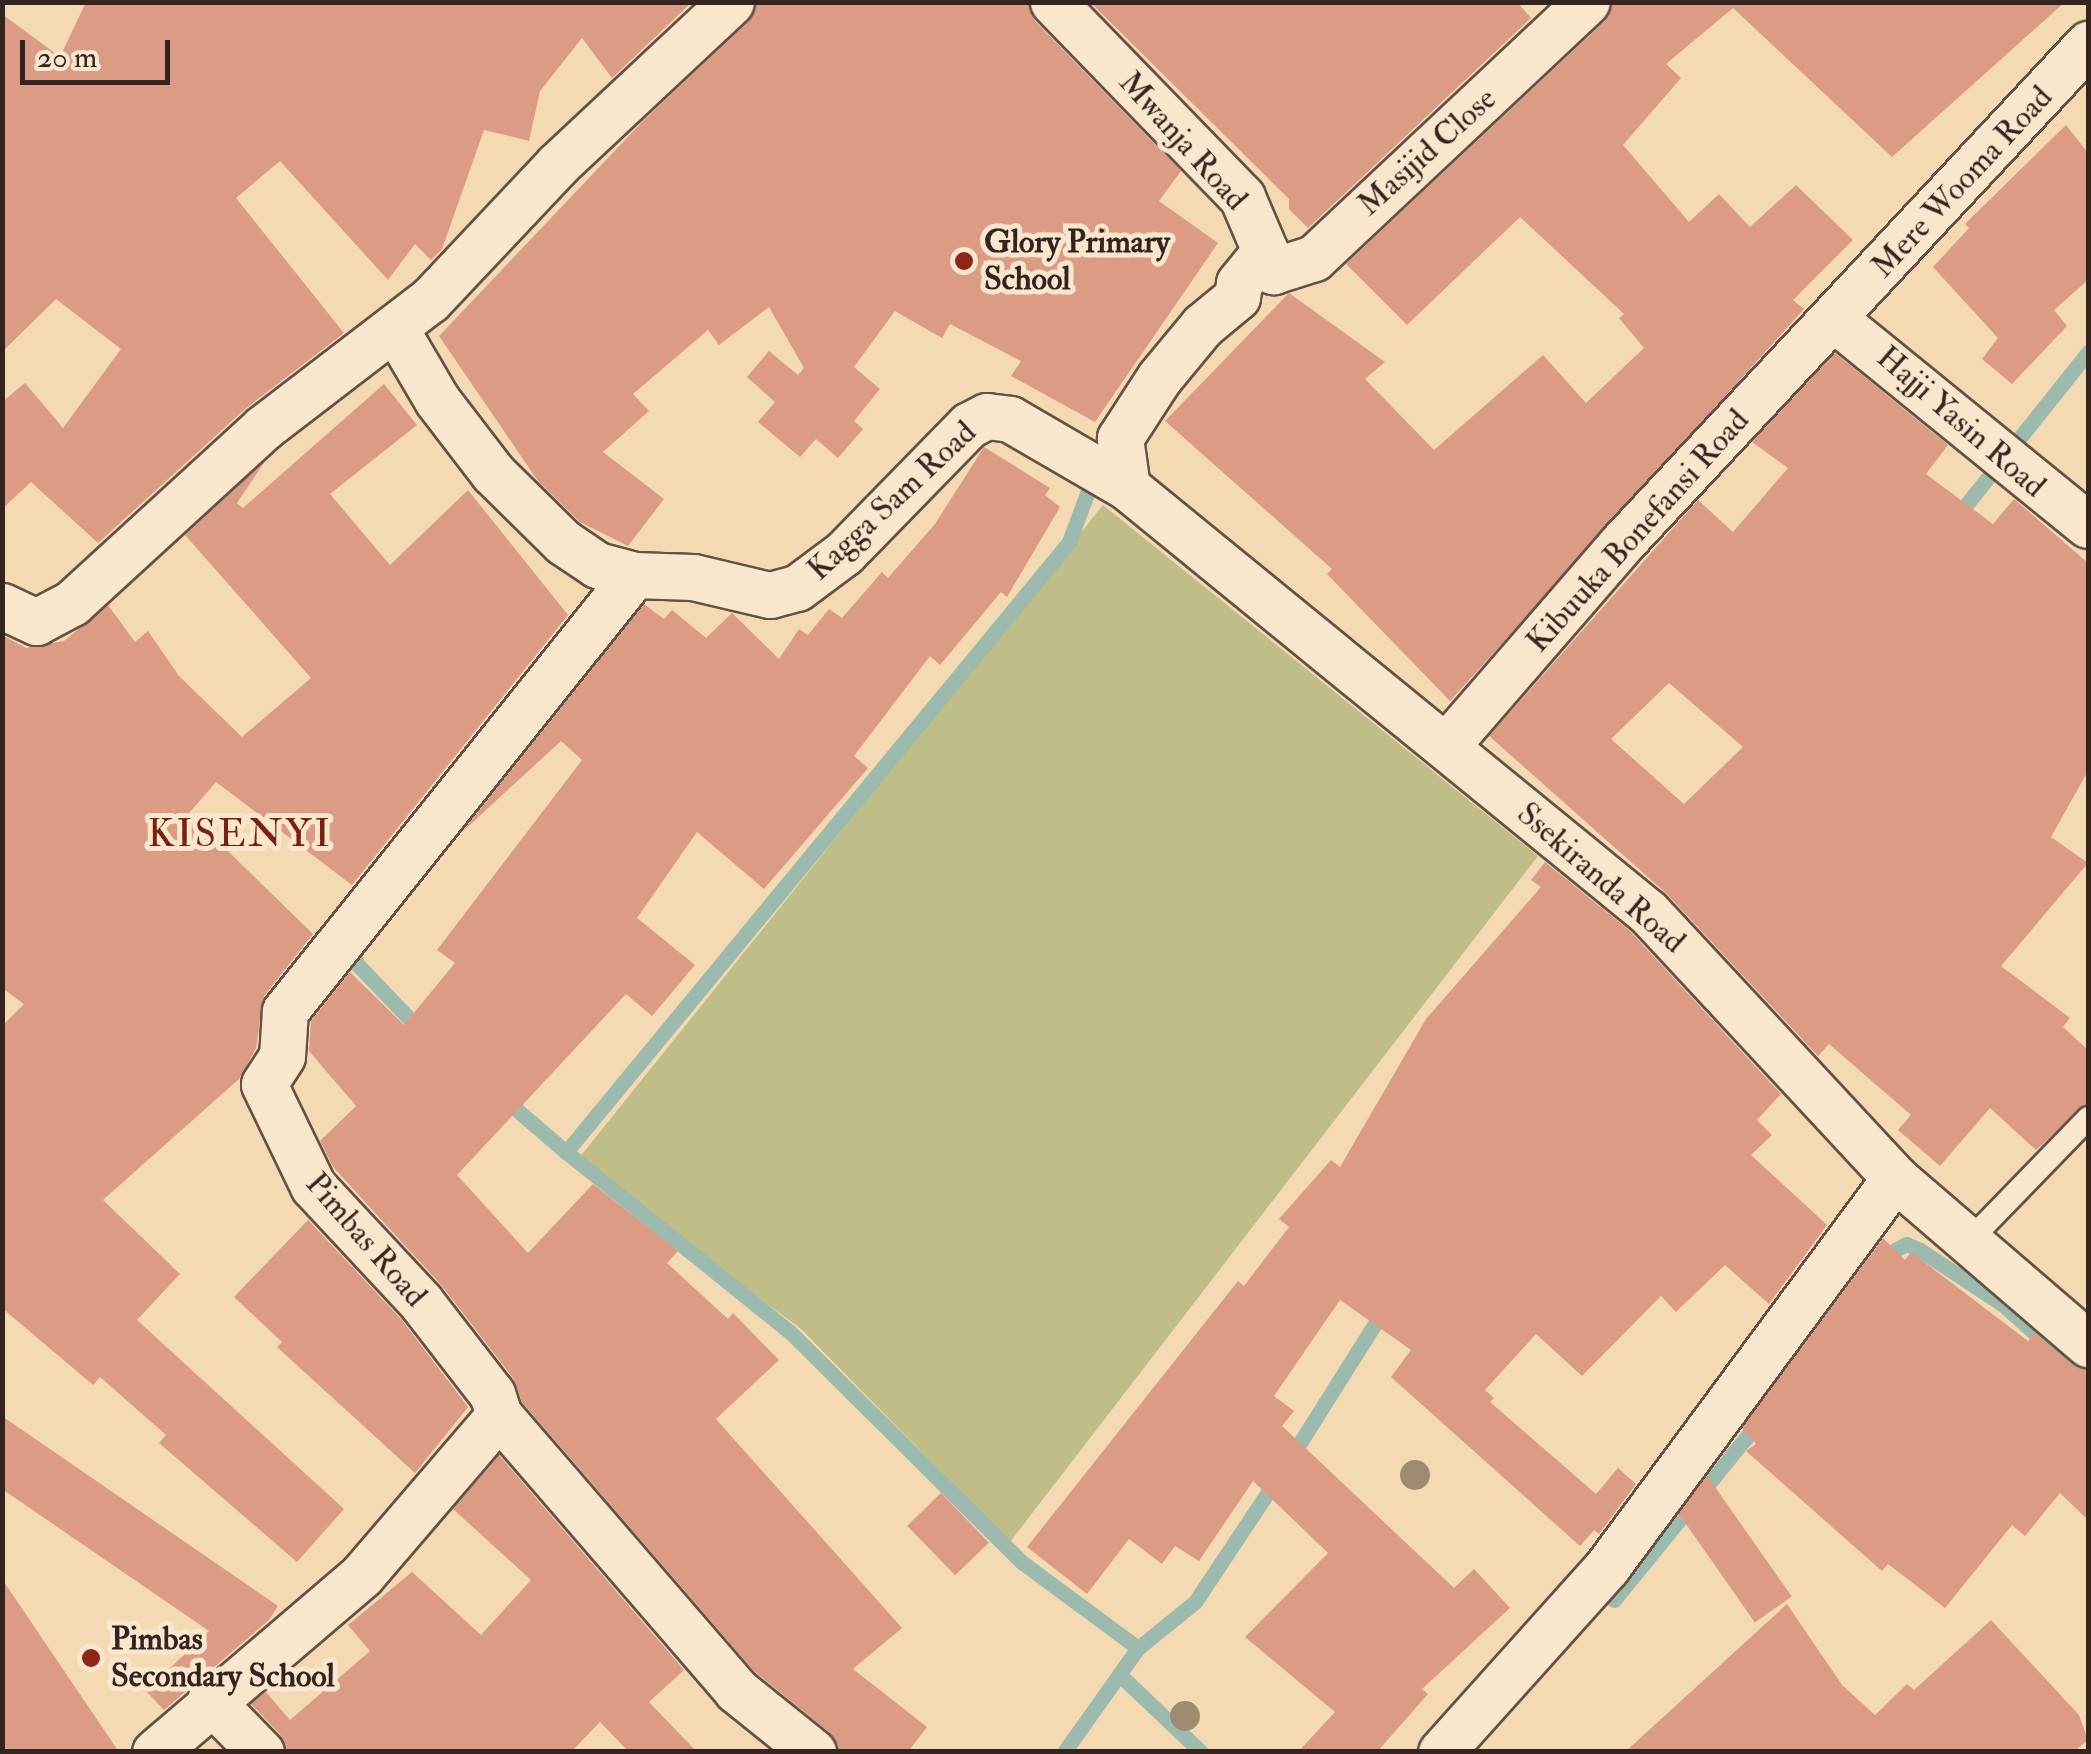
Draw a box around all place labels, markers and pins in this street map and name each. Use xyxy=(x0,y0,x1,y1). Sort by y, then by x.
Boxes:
place label: Glory Primary School xyxy=(984,224,1170,299)
marker: Glory Primary School xyxy=(953,250,975,272)
place label: Pimbas Secondary School xyxy=(111,1621,335,1696)
marker: Pimbas Secondary School xyxy=(80,1647,102,1669)

